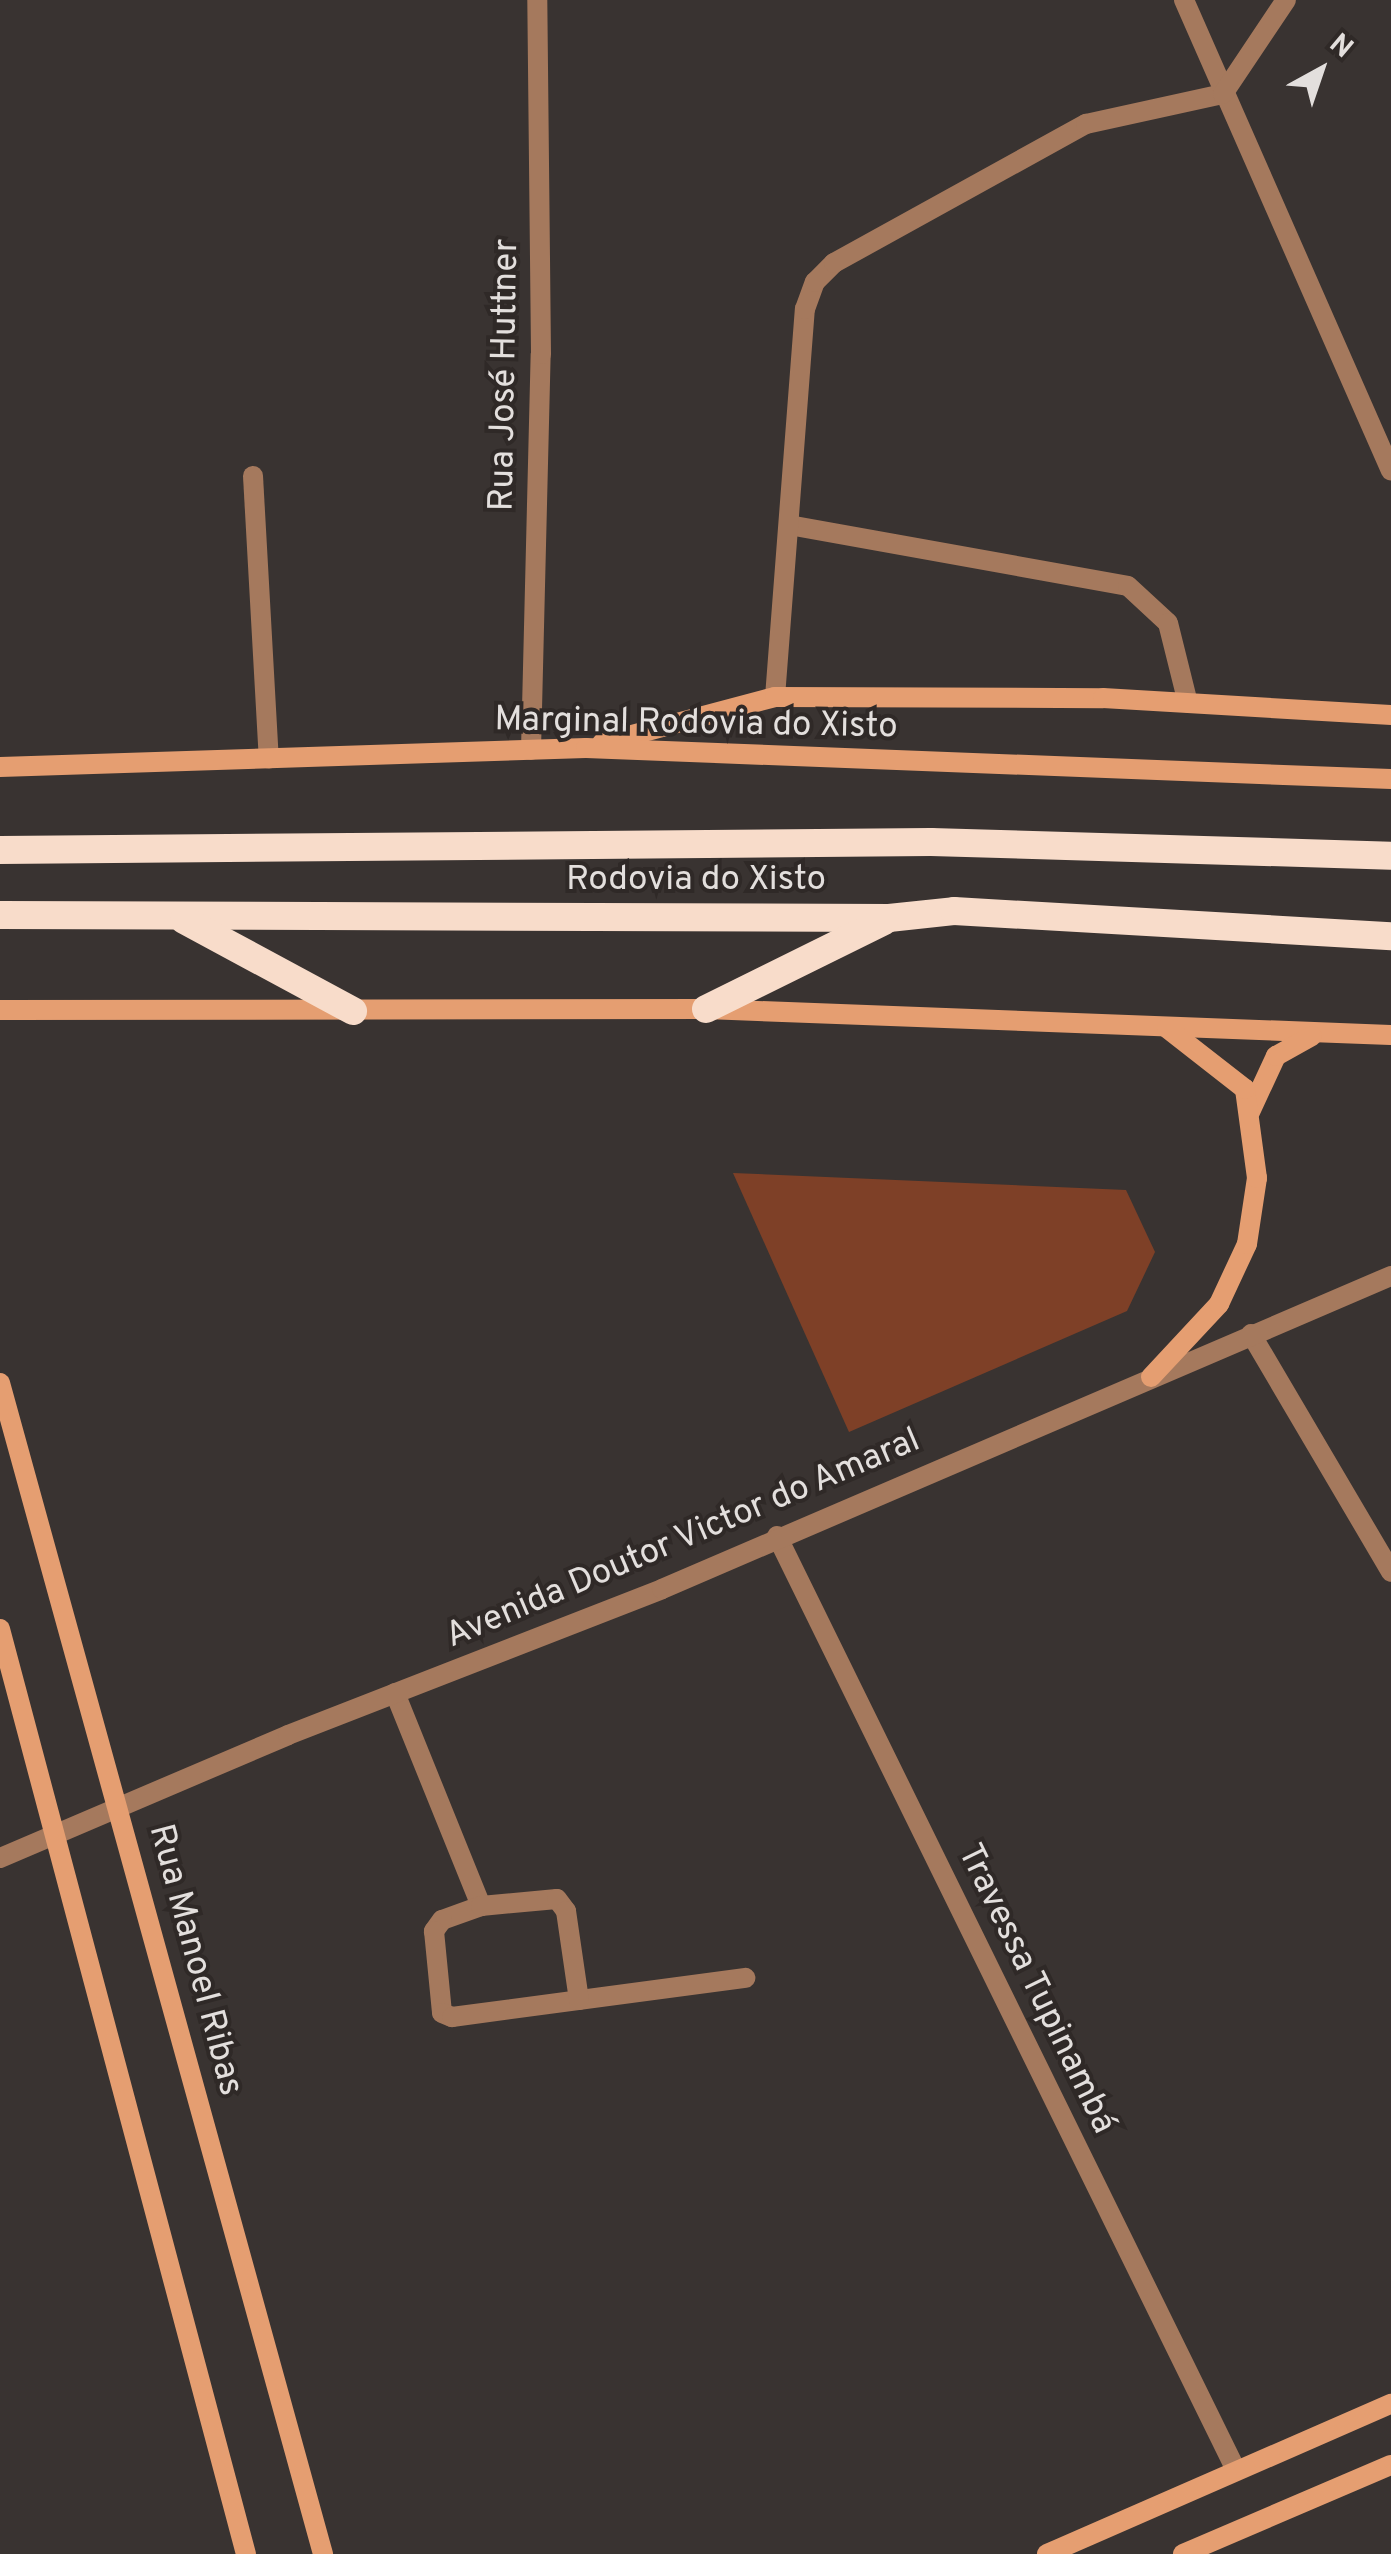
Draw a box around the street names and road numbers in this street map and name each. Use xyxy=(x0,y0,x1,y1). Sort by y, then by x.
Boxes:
street label: Rua José Huttner xyxy=(482,238,528,512)
street label: Marginal Rodovia do Xisto xyxy=(494,699,898,749)
street label: Rodovia do Xisto xyxy=(566,859,826,901)
street label: Avenida Doutor Victor do Amaral xyxy=(438,1419,928,1659)
street label: Rua Manoel Ribas xyxy=(139,1820,251,2100)
street label: Travessa Tupinambá xyxy=(947,1837,1125,2141)

